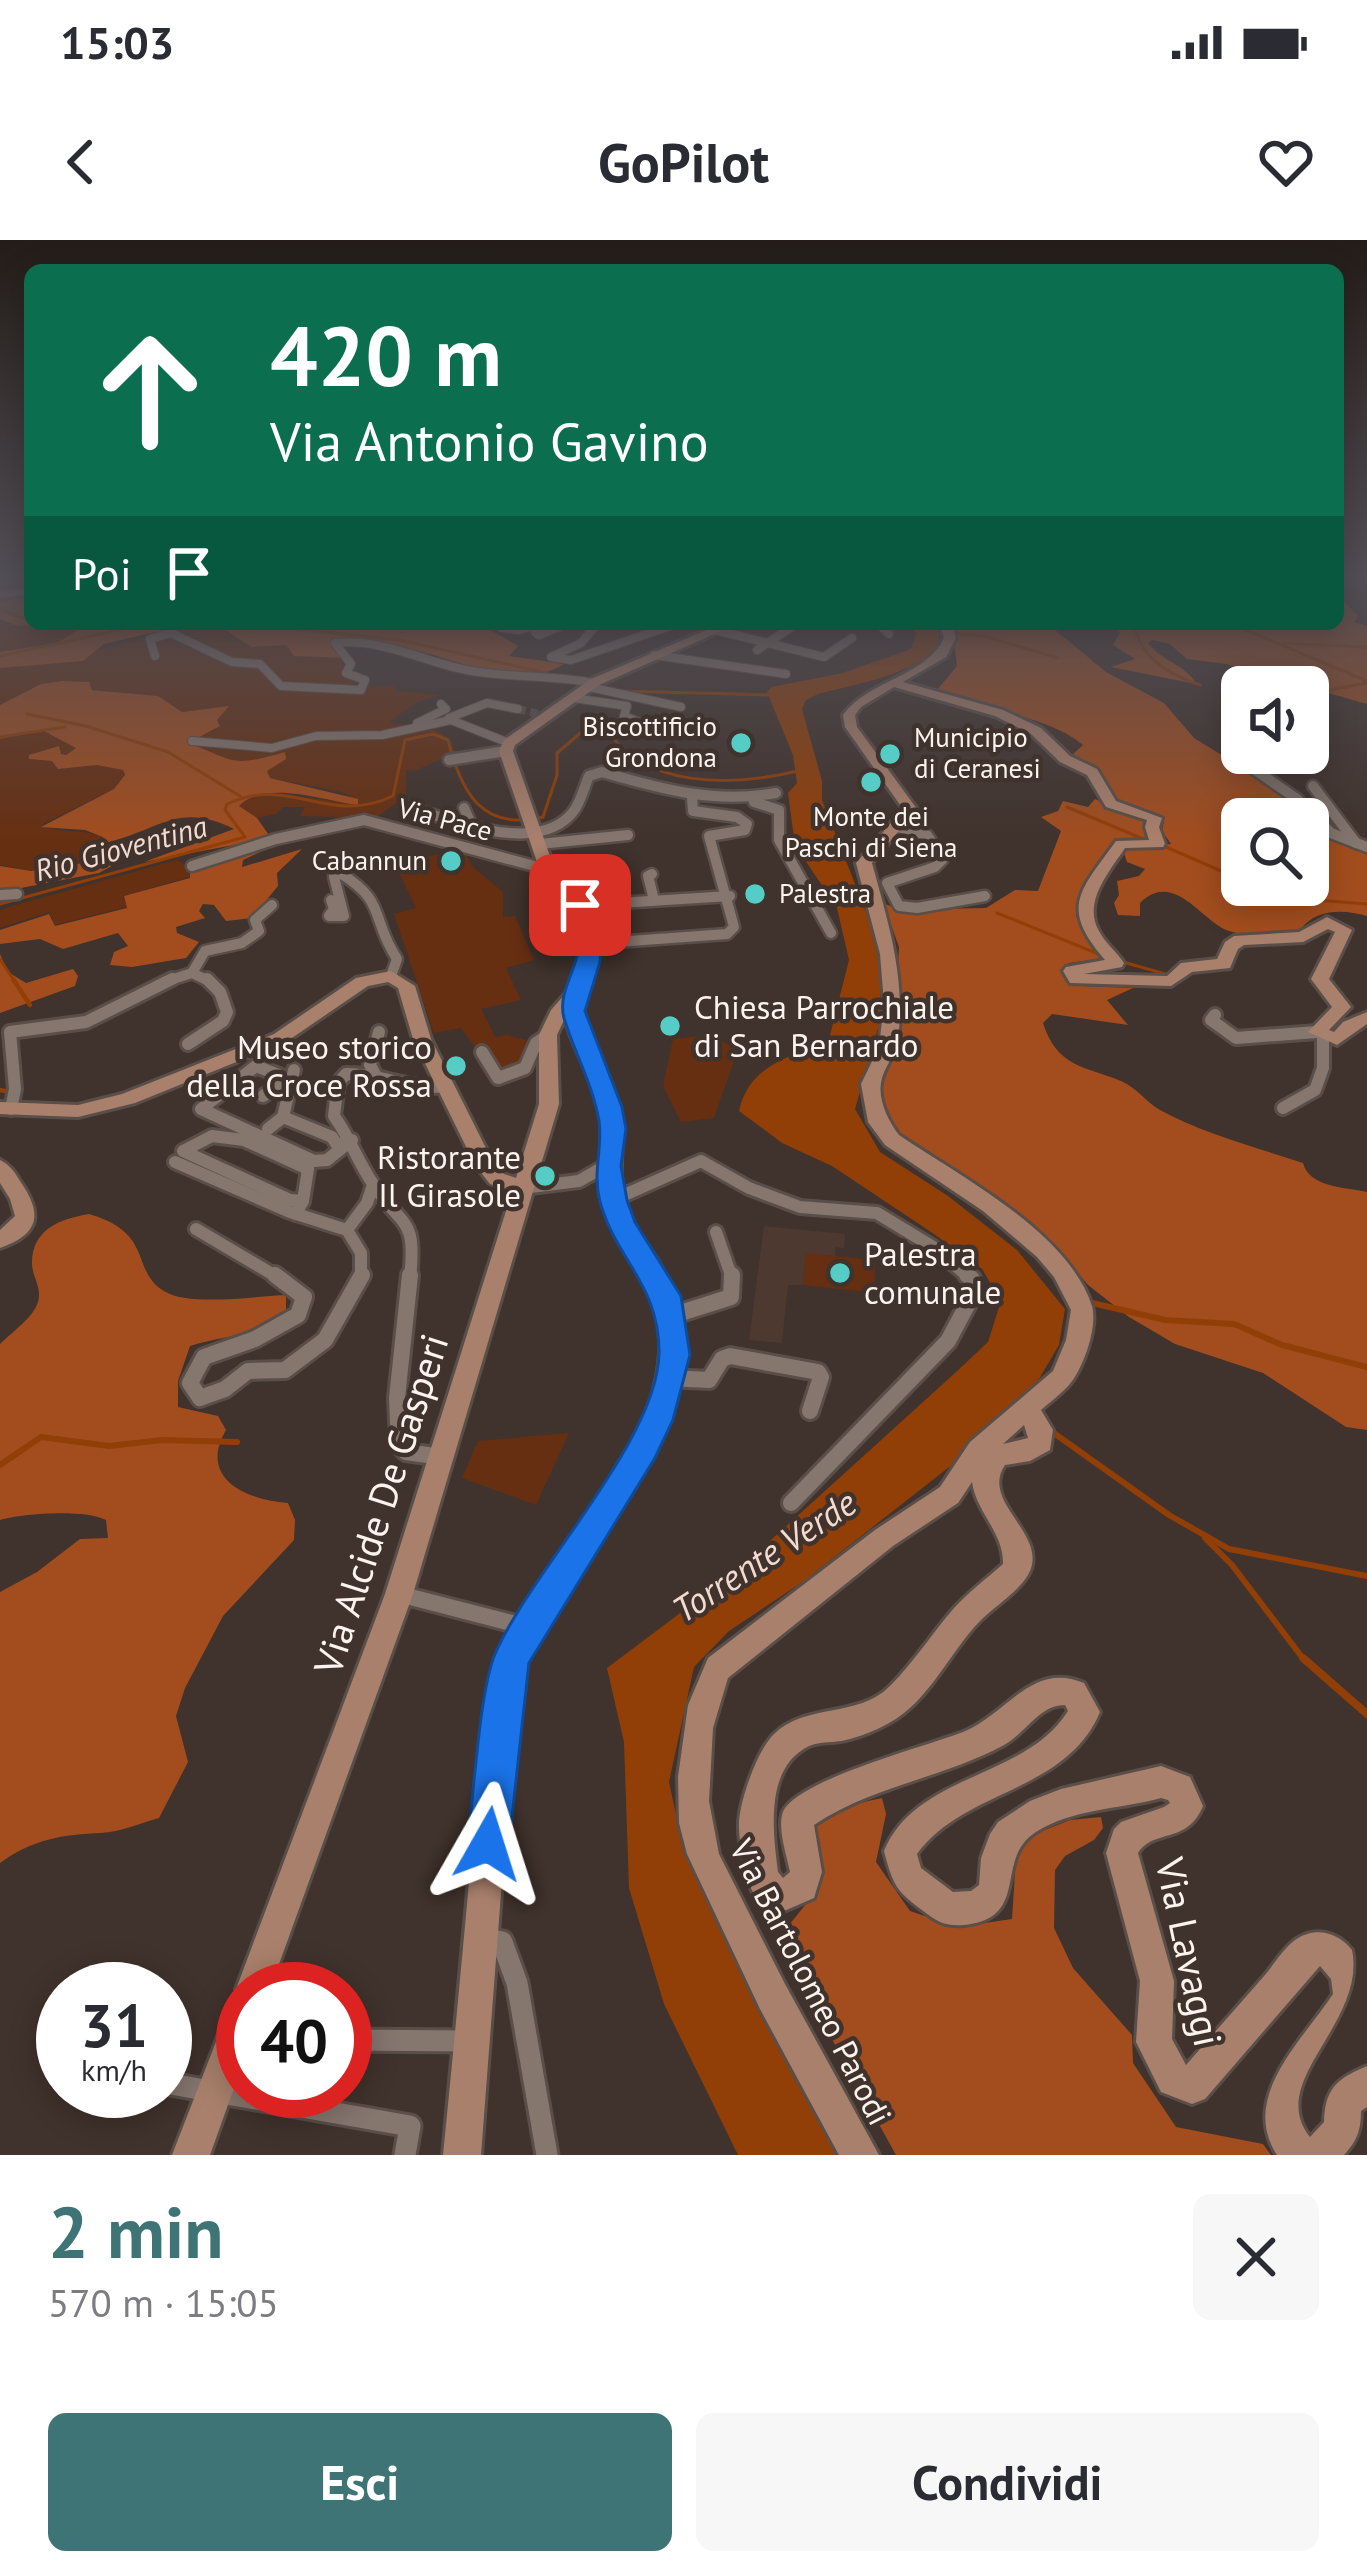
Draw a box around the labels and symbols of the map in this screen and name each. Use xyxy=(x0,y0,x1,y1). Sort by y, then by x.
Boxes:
place label: Biscottificio Grondona xyxy=(583,709,717,774)
place label: Municipio di Ceranesi xyxy=(914,720,1041,785)
marker: Biscottificio Grondona xyxy=(728,730,754,756)
marker: Municipio di Ceranesi xyxy=(877,741,903,767)
marker: Monte dei Paschi di Siena xyxy=(858,769,884,795)
street label: Via Pace xyxy=(394,790,496,848)
place label: Monte dei Paschi di Siena xyxy=(785,799,957,864)
water label: Rio Gioventina xyxy=(30,806,211,889)
place label: Cabannun xyxy=(312,843,427,877)
marker: Cabannun xyxy=(438,848,464,874)
pin xyxy=(529,854,631,956)
place label: Palestra xyxy=(779,876,871,910)
marker: Palestra xyxy=(742,881,768,907)
place label: Chiesa Parrochiale di San Bernardo xyxy=(694,985,954,1066)
marker: Chiesa Parrochiale di San Bernardo xyxy=(657,1013,683,1039)
place label: Museo storico della Croce Rossa xyxy=(186,1025,432,1106)
marker: Museo storico della Croce Rossa xyxy=(443,1053,469,1079)
place label: Ristorante Il Girasole xyxy=(377,1135,521,1216)
marker: Ristorante Il Girasole xyxy=(532,1163,558,1189)
place label: Palestra comunale xyxy=(864,1232,1001,1313)
marker: Palestra comunale xyxy=(827,1260,853,1286)
street label: Via Alcide De Gasperi xyxy=(301,1327,460,1681)
water label: Torrente Verde xyxy=(663,1478,865,1633)
position arrow xyxy=(425,1781,551,1907)
street label: Via Bartolomeo Parodi xyxy=(720,1831,902,2132)
street label: Via Lavaggi xyxy=(1144,1852,1234,2051)
speed limit sign: 40 xyxy=(216,1962,372,2118)

